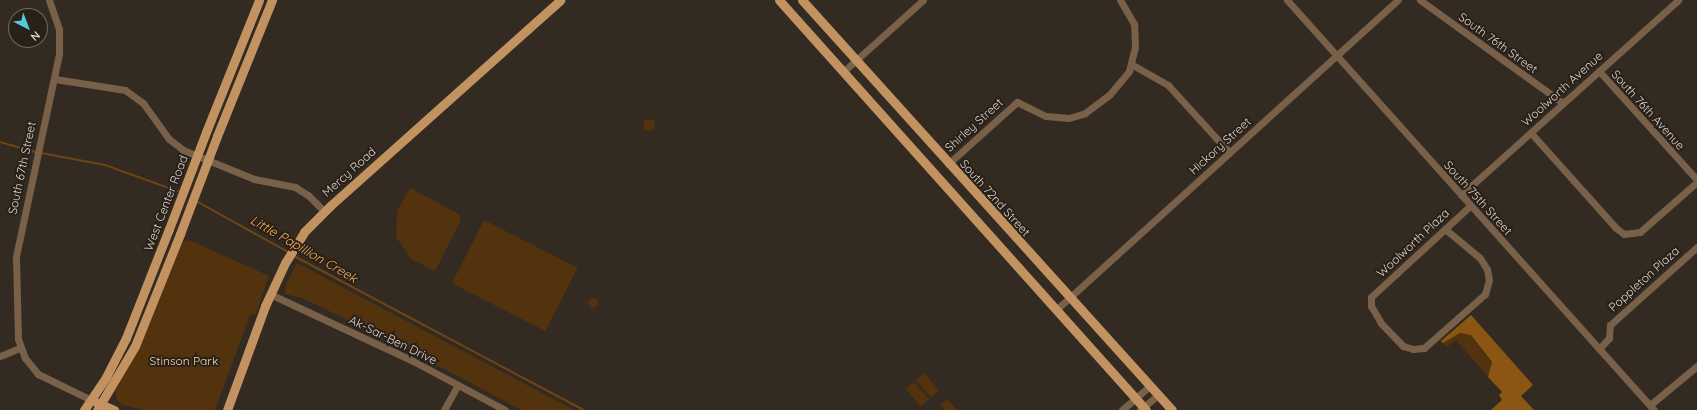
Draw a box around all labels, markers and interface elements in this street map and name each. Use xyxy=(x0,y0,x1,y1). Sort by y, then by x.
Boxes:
north arrow xyxy=(8,8,48,48)
street label: South 76th Street xyxy=(1456,9,1540,77)
text: N xyxy=(28,28,43,44)
street label: Woolworth Avenue xyxy=(1518,49,1606,129)
street label: South 76th Avenue xyxy=(1608,67,1688,153)
street label: Shirley Street xyxy=(942,95,1006,155)
street label: Hickory Street xyxy=(1186,114,1254,178)
street label: South 67th Street xyxy=(5,120,39,216)
street label: Mercy Road xyxy=(319,144,379,200)
street label: West Center Road xyxy=(141,153,191,253)
street label: South 72nd Street xyxy=(957,157,1033,239)
street label: South 75th Street xyxy=(1441,158,1515,238)
street label: Woolworth Plaza xyxy=(1374,206,1452,280)
water label: Little Papillion Creek xyxy=(248,212,360,286)
street label: Poppleton Plaza xyxy=(1606,244,1682,314)
street label: Ak-Sar-Ben Drive xyxy=(347,313,439,367)
park label: Stinson Park xyxy=(150,354,218,368)

